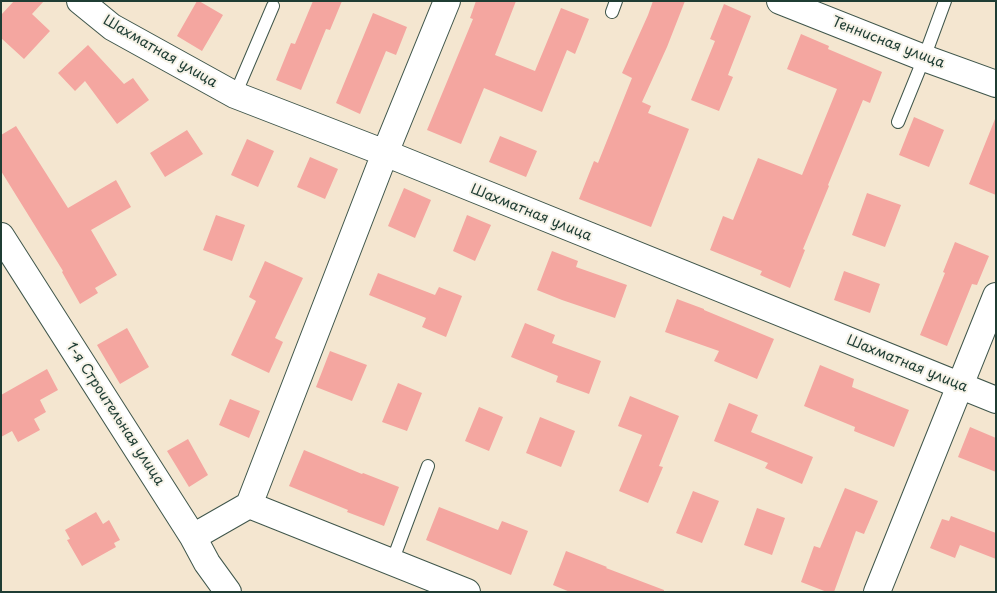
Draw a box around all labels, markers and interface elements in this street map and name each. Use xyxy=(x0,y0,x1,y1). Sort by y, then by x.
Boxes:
street label: Шахматная улица xyxy=(100,12,220,92)
street label: Теннисная улица xyxy=(829,14,947,72)
street label: Шахматная улица xyxy=(468,181,594,245)
street label: Шахматная улица xyxy=(844,332,970,396)
street label: 1-я Строительная улица xyxy=(62,339,168,489)

